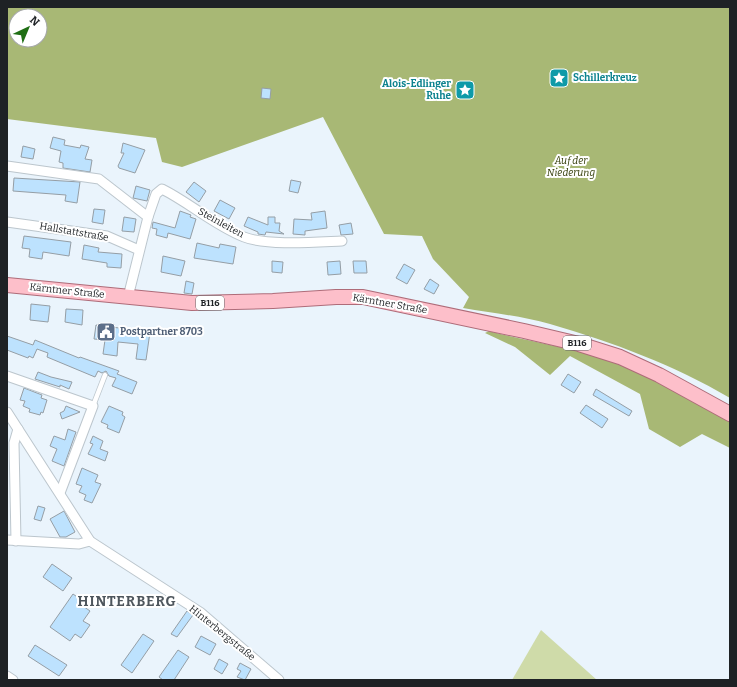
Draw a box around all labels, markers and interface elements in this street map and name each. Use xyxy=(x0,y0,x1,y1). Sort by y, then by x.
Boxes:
north arrow xyxy=(8,8,48,48)
text: N xyxy=(27,14,43,29)
place icon: Schillerkreuz xyxy=(548,67,570,89)
place label: Schillerkreuz xyxy=(573,72,637,84)
place label: Alois-Edlinger Ruhe xyxy=(382,78,451,102)
place icon: Alois-Edlinger Ruhe xyxy=(454,79,476,101)
park label: Auf der Niederung xyxy=(547,155,595,179)
street label: Steinleiten xyxy=(196,205,247,241)
street label: Hallstattstraße xyxy=(39,220,109,244)
street label: Kärntner Straße xyxy=(29,281,105,301)
street label: Kärntner Straße xyxy=(352,292,428,316)
road number: B116 xyxy=(196,296,224,310)
public building icon: Postpartner 8703 xyxy=(95,321,117,343)
place label: Postpartner 8703 xyxy=(120,326,203,338)
road number: B116 xyxy=(563,336,591,350)
district label: HINTERBERG xyxy=(77,593,177,610)
street label: Hinterbergstraße xyxy=(187,603,257,663)

